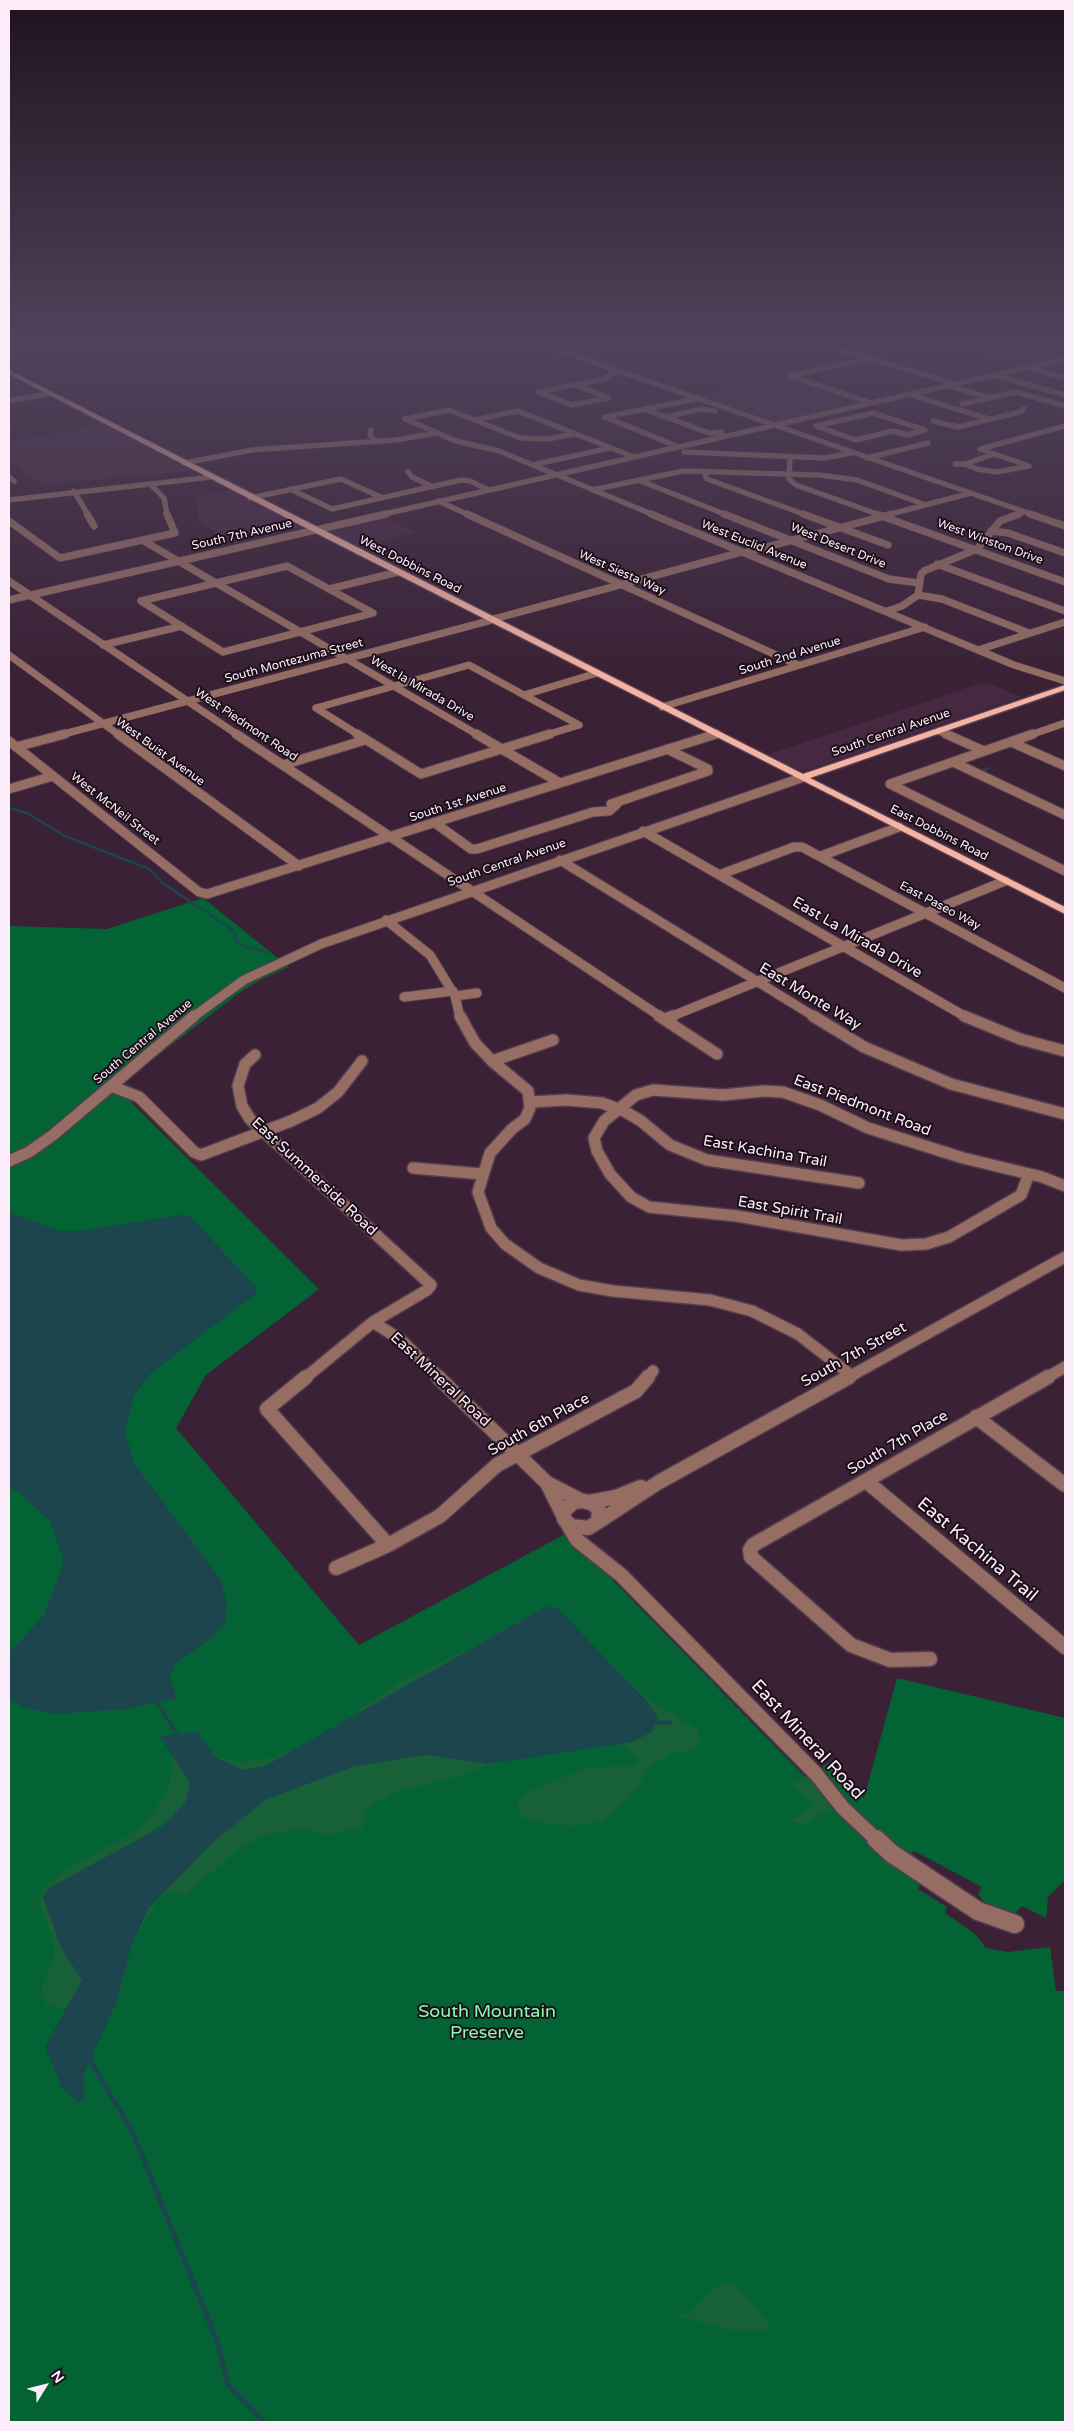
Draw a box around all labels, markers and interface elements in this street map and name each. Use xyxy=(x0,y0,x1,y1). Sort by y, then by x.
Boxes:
street label: South 7th Avenue xyxy=(190,516,294,554)
street label: West Winston Drive xyxy=(935,516,1045,568)
street label: West Euclid Avenue xyxy=(699,517,809,573)
street label: West Desert Drive xyxy=(788,520,888,572)
street label: West Dobbins Road xyxy=(357,533,463,597)
street label: West Siesta Way xyxy=(576,547,668,599)
street label: South 2nd Avenue xyxy=(737,634,843,678)
street label: South Montezuma Street xyxy=(223,636,365,686)
street label: West la Mirada Drive xyxy=(368,653,476,725)
street label: West Piedmont Road xyxy=(192,685,300,765)
street label: South Central Avenue xyxy=(830,706,952,760)
street label: West Buist Avenue xyxy=(113,715,207,789)
street label: West McNeil Street xyxy=(68,770,162,848)
street label: South 1st Avenue xyxy=(408,781,508,825)
street label: East Dobbins Road xyxy=(887,802,991,864)
street label: South Central Avenue xyxy=(446,836,568,890)
street label: East Paseo Way xyxy=(897,879,983,933)
street label: East La Mirada Drive xyxy=(789,894,925,982)
street label: East Monte Way xyxy=(756,959,864,1035)
street label: South Central Avenue xyxy=(91,997,195,1087)
street label: East Piedmont Road xyxy=(791,1072,933,1140)
street label: East Summerside Road xyxy=(247,1114,381,1240)
street label: East Kachina Trail xyxy=(702,1132,828,1172)
street label: East Spirit Trail xyxy=(736,1193,844,1229)
street label: South 7th Street xyxy=(798,1319,910,1391)
street label: East Mineral Road xyxy=(386,1329,494,1431)
street label: South 6th Place xyxy=(485,1390,593,1460)
street label: South 7th Place xyxy=(845,1407,951,1479)
street label: East Kachina Trail xyxy=(912,1493,1042,1607)
street label: East Mineral Road xyxy=(746,1676,868,1804)
park label: South Mountain Preserve xyxy=(418,2001,556,2044)
north arrow xyxy=(20,2361,70,2411)
text: N xyxy=(47,2367,68,2386)

